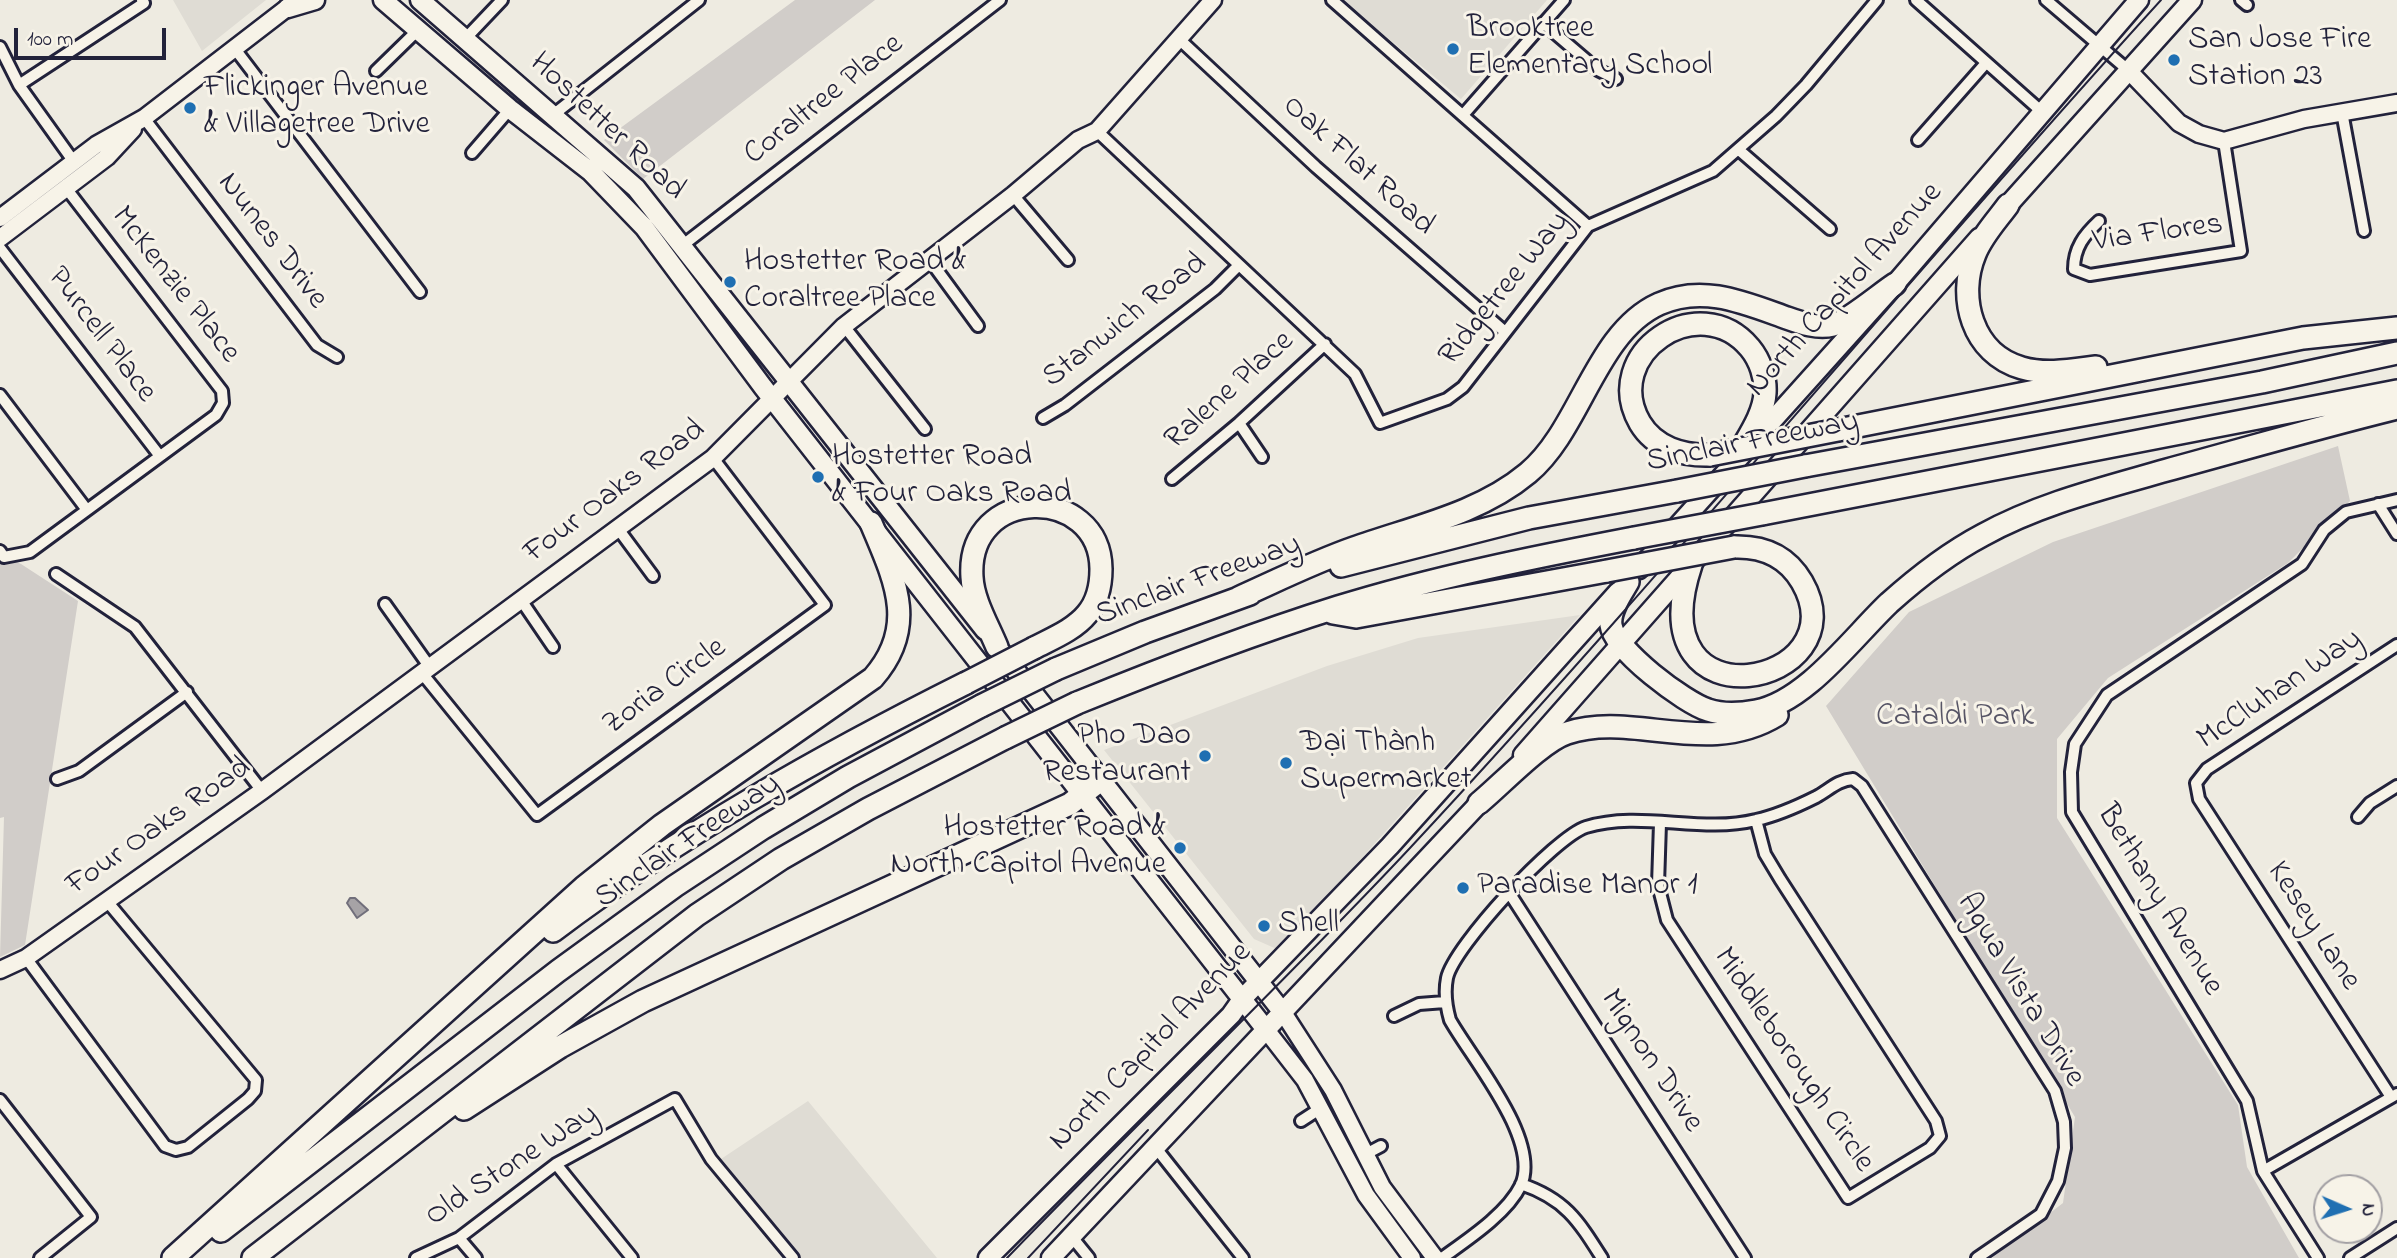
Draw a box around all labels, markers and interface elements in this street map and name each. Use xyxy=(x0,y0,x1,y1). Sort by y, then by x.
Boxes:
place label: Brooktree Elementary School xyxy=(1467,12,1712,87)
scale bar xyxy=(18,14,170,58)
place label: San Jose Fire Station 23 xyxy=(2188,23,2371,98)
text: 100 m xyxy=(27,25,73,55)
street label: Coraltree Place xyxy=(738,27,912,175)
marker: Brooktree Elementary School xyxy=(1445,41,1461,57)
street label: Hostetter Road xyxy=(520,46,692,210)
marker: San Jose Fire Station 23 xyxy=(2166,52,2182,68)
place label: Flickinger Avenue & Villagetree Drive xyxy=(204,71,430,146)
street label: Oak Flat Road xyxy=(1273,88,1441,246)
marker: Flickinger Avenue & Villagetree Drive xyxy=(182,100,198,116)
street label: Nunes Drive xyxy=(207,166,335,318)
street label: North Capitol Avenue xyxy=(1740,176,1952,406)
street label: McKenzie Place xyxy=(101,200,247,372)
street label: Ridgetree Way xyxy=(1432,205,1580,375)
street label: Via Flores xyxy=(2090,207,2226,263)
place label: Hostetter Road & Coraltree Place xyxy=(744,245,967,320)
street label: Stanwich Road xyxy=(1036,246,1216,398)
street label: Purcell Place xyxy=(37,261,163,411)
marker: Hostetter Road & Coraltree Place xyxy=(722,274,738,290)
street label: Ralene Place xyxy=(1158,324,1304,460)
street label: Sinclair Freeway xyxy=(1644,405,1862,483)
street label: Four Oaks Road xyxy=(518,412,714,574)
place label: Hostetter Road & Four Oaks Road xyxy=(832,440,1071,515)
marker: Hostetter Road & Four Oaks Road xyxy=(810,469,826,485)
street label: Sinclair Freeway xyxy=(1091,527,1307,637)
street label: McCluhan Way xyxy=(2191,622,2371,760)
street label: Zoria Circle xyxy=(597,630,735,746)
park label: Cataldi Park xyxy=(1876,700,2034,738)
place label: Pho Dao Restaurant xyxy=(1043,719,1191,794)
place label: Đại Thành Supermarket xyxy=(1300,726,1472,801)
marker: Pho Dao Restaurant xyxy=(1197,748,1213,764)
street label: Four Oaks Road xyxy=(60,750,260,906)
marker: Đại Thành Supermarket xyxy=(1278,755,1294,771)
street label: Sinclair Freeway xyxy=(589,767,789,919)
street label: Bethany Avenue xyxy=(2086,798,2230,1004)
place label: Hostetter Road & North Capitol Avenue xyxy=(890,811,1166,886)
marker: Hostetter Road & North Capitol Avenue xyxy=(1172,840,1188,856)
street label: Kesey Lane xyxy=(2256,856,2368,998)
place label: Paradise Manor 1 xyxy=(1477,869,1698,907)
marker: Paradise Manor 1 xyxy=(1455,880,1471,896)
street label: Agua Vista Drive xyxy=(1946,887,2092,1095)
place label: Shell xyxy=(1278,907,1339,945)
marker: Shell xyxy=(1256,918,1272,934)
street label: North Capitol Avenue xyxy=(1042,936,1262,1160)
street label: Middleborough Circle xyxy=(1703,941,1881,1181)
street label: Mignon Drive xyxy=(1590,983,1710,1141)
street label: Old Stone Way xyxy=(419,1097,607,1237)
north arrow xyxy=(2313,1174,2383,1244)
text: N xyxy=(2354,1203,2381,1217)

